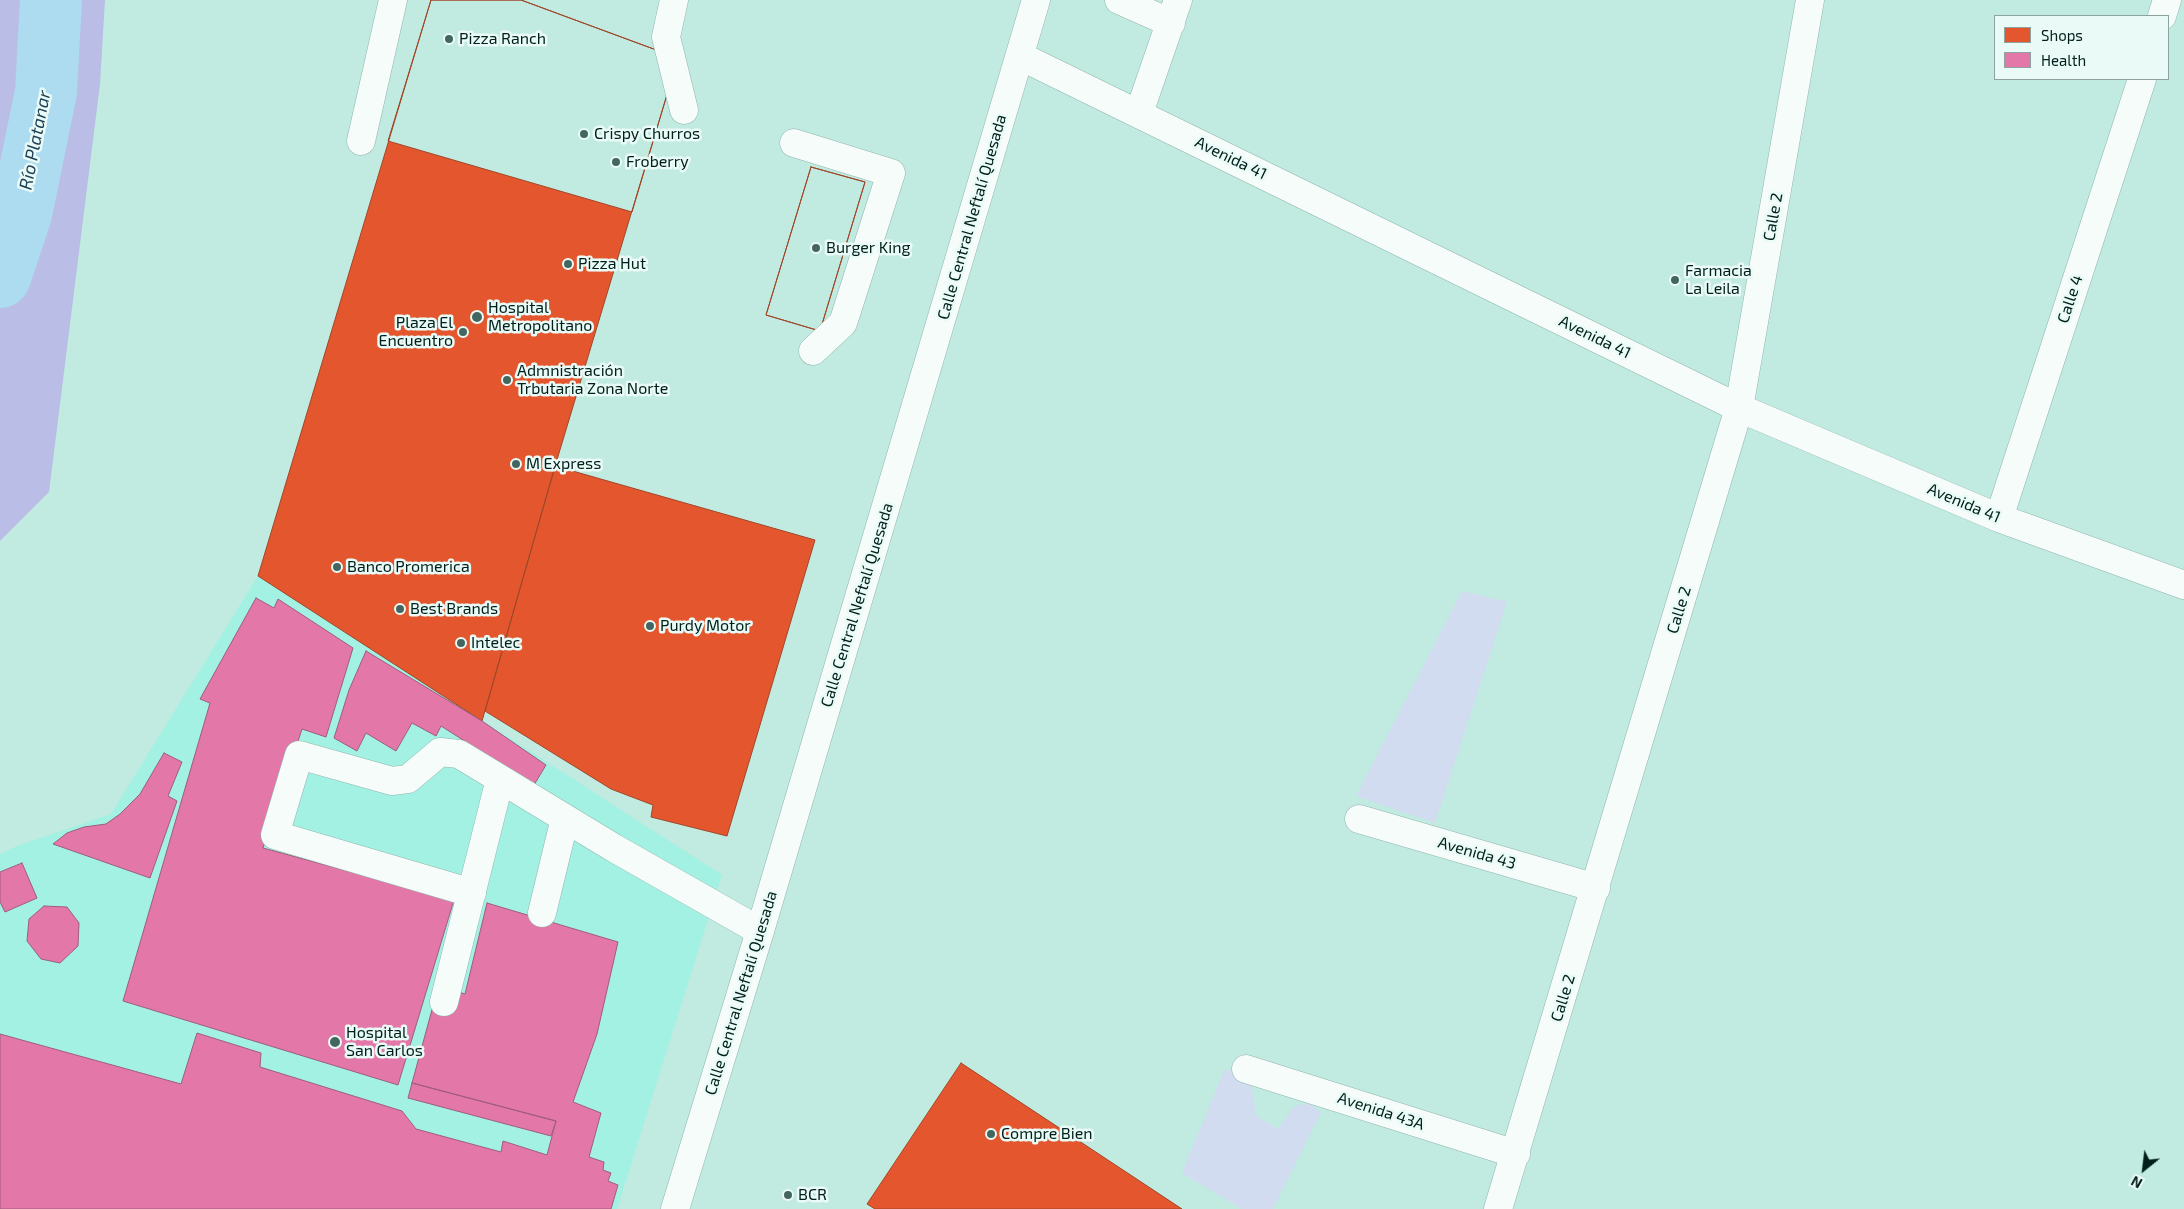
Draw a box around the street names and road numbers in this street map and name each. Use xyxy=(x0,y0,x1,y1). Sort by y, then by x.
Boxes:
street label: Calle Central Neftalí Quesada xyxy=(933,112,1011,322)
street label: Avenida 41 xyxy=(1192,132,1270,184)
street label: Calle 2 xyxy=(1759,191,1787,243)
street label: Calle 4 xyxy=(2053,273,2087,325)
street label: Avenida 41 xyxy=(1556,311,1634,363)
street label: Avenida 41 xyxy=(1925,479,2003,527)
street label: Calle Central Neftalí Quesada xyxy=(817,501,897,709)
street label: Calle 2 xyxy=(1663,584,1695,636)
street label: Avenida 43 xyxy=(1436,833,1518,873)
street label: Calle Central Neftalí Quesada xyxy=(701,889,781,1097)
street label: Calle 2 xyxy=(1547,972,1579,1024)
street label: Avenida 43A xyxy=(1335,1088,1427,1134)

